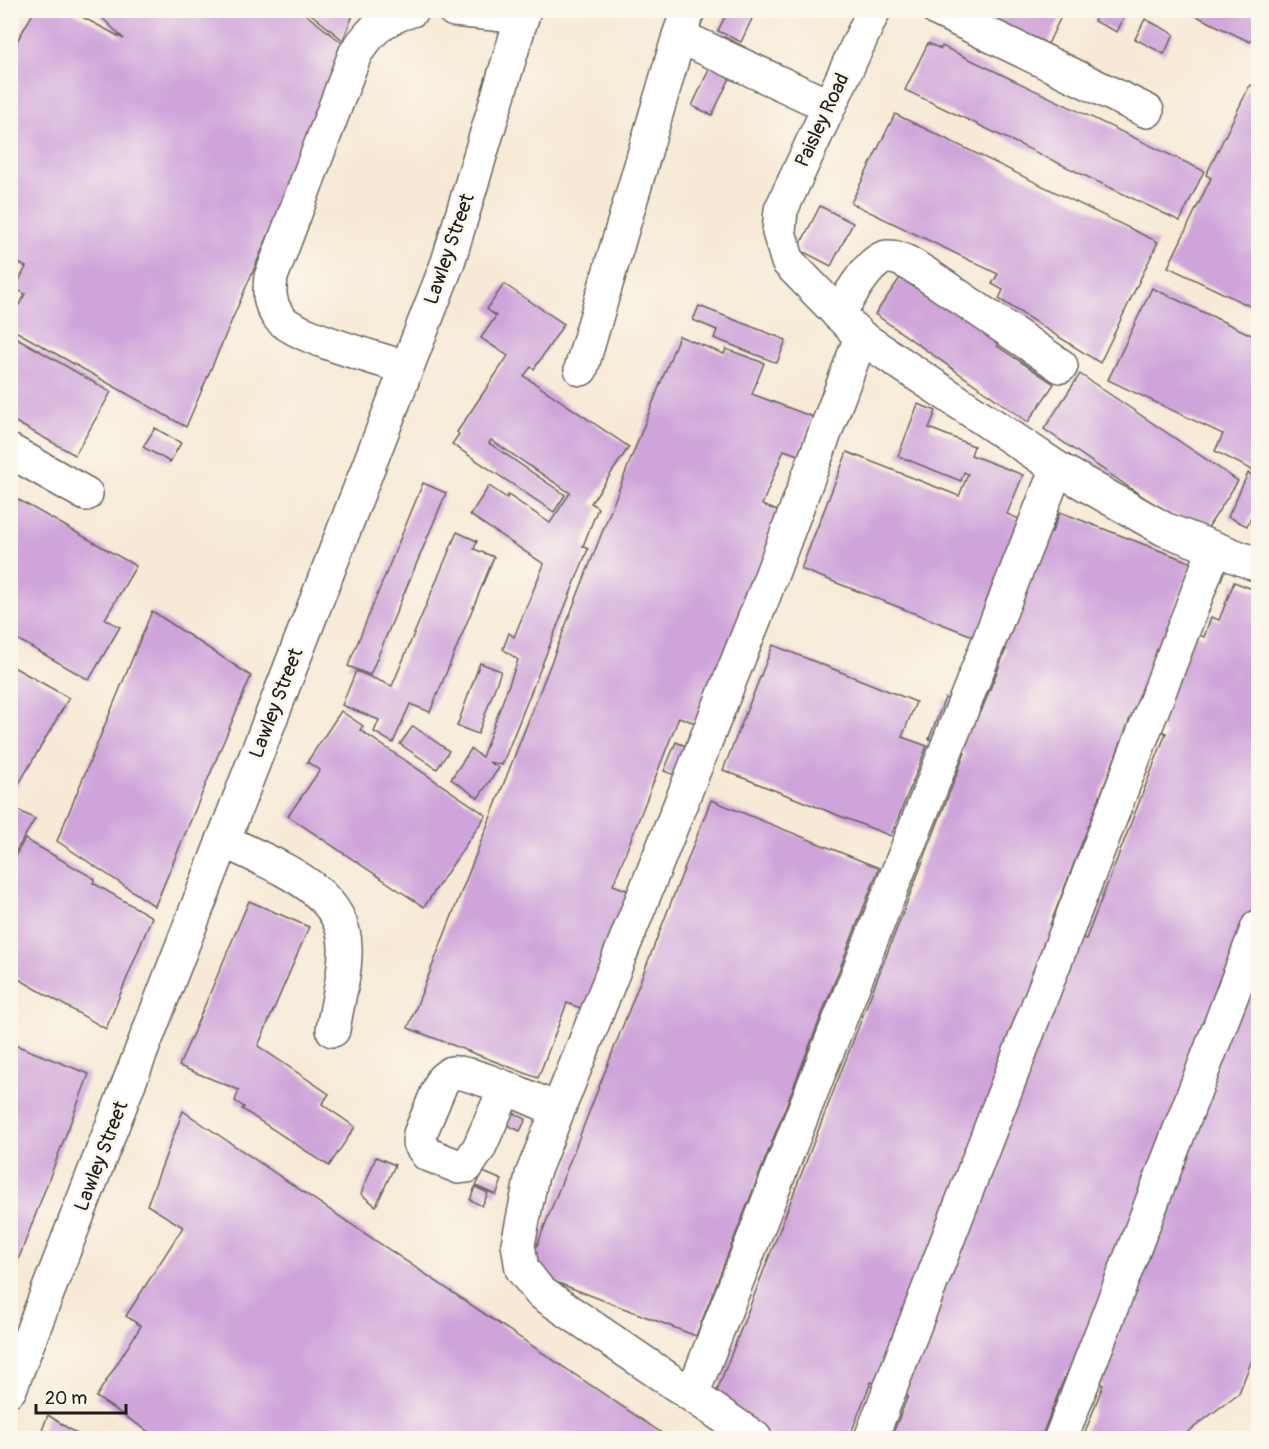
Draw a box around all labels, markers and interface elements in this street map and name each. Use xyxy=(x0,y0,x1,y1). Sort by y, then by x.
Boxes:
street label: Paisley Road xyxy=(789,69,855,171)
street label: Lawley Street xyxy=(418,189,480,308)
street label: Lawley Street xyxy=(244,644,309,762)
street label: Lawley Street xyxy=(69,1097,134,1215)
scale bar xyxy=(36,1377,126,1415)
text: 20 m xyxy=(45,1387,87,1410)

